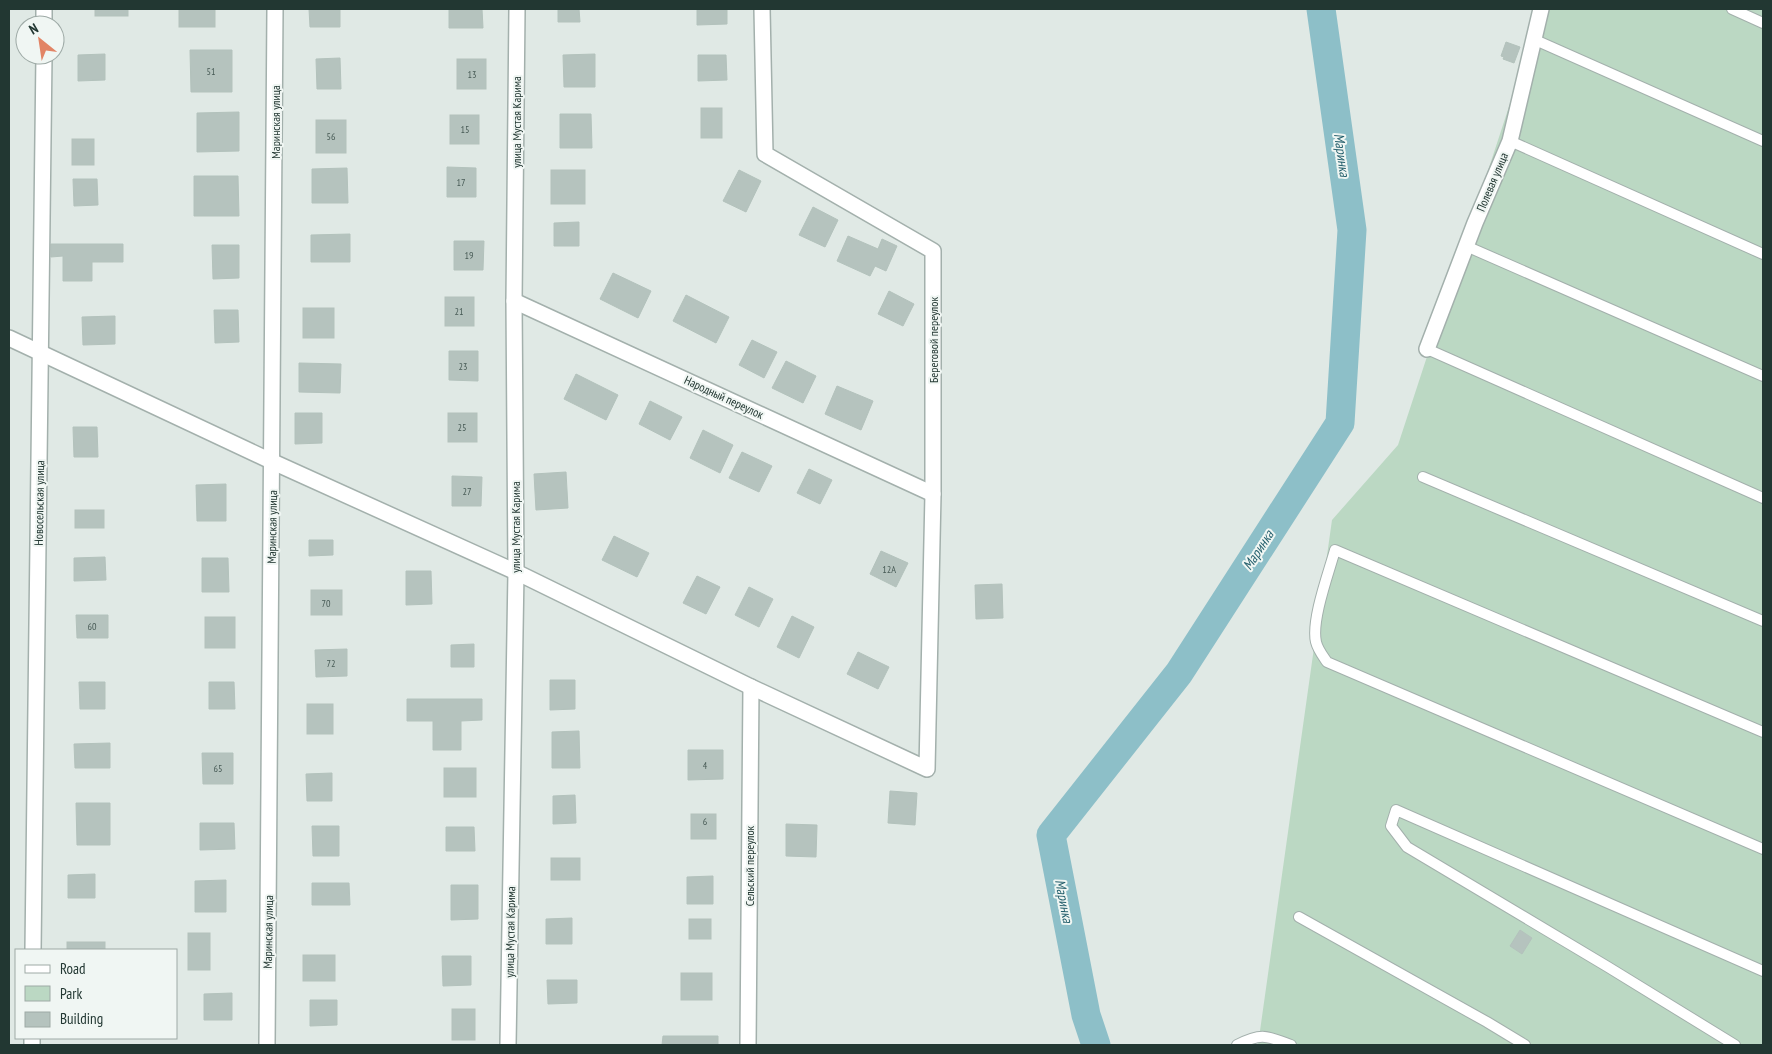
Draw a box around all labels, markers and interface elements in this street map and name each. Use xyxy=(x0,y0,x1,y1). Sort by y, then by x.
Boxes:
north arrow xyxy=(15,15,65,65)
text: N xyxy=(26,19,41,38)
house number: 51 xyxy=(207,65,216,78)
house number: 13 xyxy=(468,68,477,81)
street label: улица Мустая Карима xyxy=(509,76,524,168)
street label: Маринская улица xyxy=(268,85,283,159)
house number: 15 xyxy=(461,123,470,136)
house number: 56 xyxy=(327,130,336,143)
water label: Маринка xyxy=(1330,132,1354,179)
street label: Полевая улица xyxy=(1473,150,1511,214)
house number: 17 xyxy=(457,176,466,189)
house number: 19 xyxy=(465,249,474,262)
street label: Береговой переулок xyxy=(926,297,941,383)
house number: 21 xyxy=(455,305,464,318)
house number: 23 xyxy=(459,360,468,373)
street label: Народный переулок xyxy=(682,372,766,422)
house number: 25 xyxy=(458,421,467,434)
street label: Новосельская улица xyxy=(31,460,47,546)
street label: улица Мустая Карима xyxy=(508,481,523,573)
house number: 27 xyxy=(463,485,472,498)
street label: Маринская улица xyxy=(264,490,280,564)
water label: Маринка xyxy=(1239,526,1278,573)
house number: 12А xyxy=(882,563,896,576)
house number: 70 xyxy=(322,597,331,610)
house number: 60 xyxy=(88,620,97,633)
house number: 72 xyxy=(327,657,336,670)
house number: 4 xyxy=(703,759,708,772)
house number: 65 xyxy=(214,762,223,775)
house number: 6 xyxy=(703,815,708,828)
street label: Сельский переулок xyxy=(742,825,757,906)
water label: Маринка xyxy=(1051,878,1077,926)
street label: улица Мустая Карима xyxy=(502,886,518,978)
street label: Маринская улица xyxy=(260,895,276,969)
legend xyxy=(15,949,178,1039)
text: Road xyxy=(60,959,86,978)
text: Park xyxy=(60,984,82,1003)
text: Building xyxy=(60,1009,103,1028)

